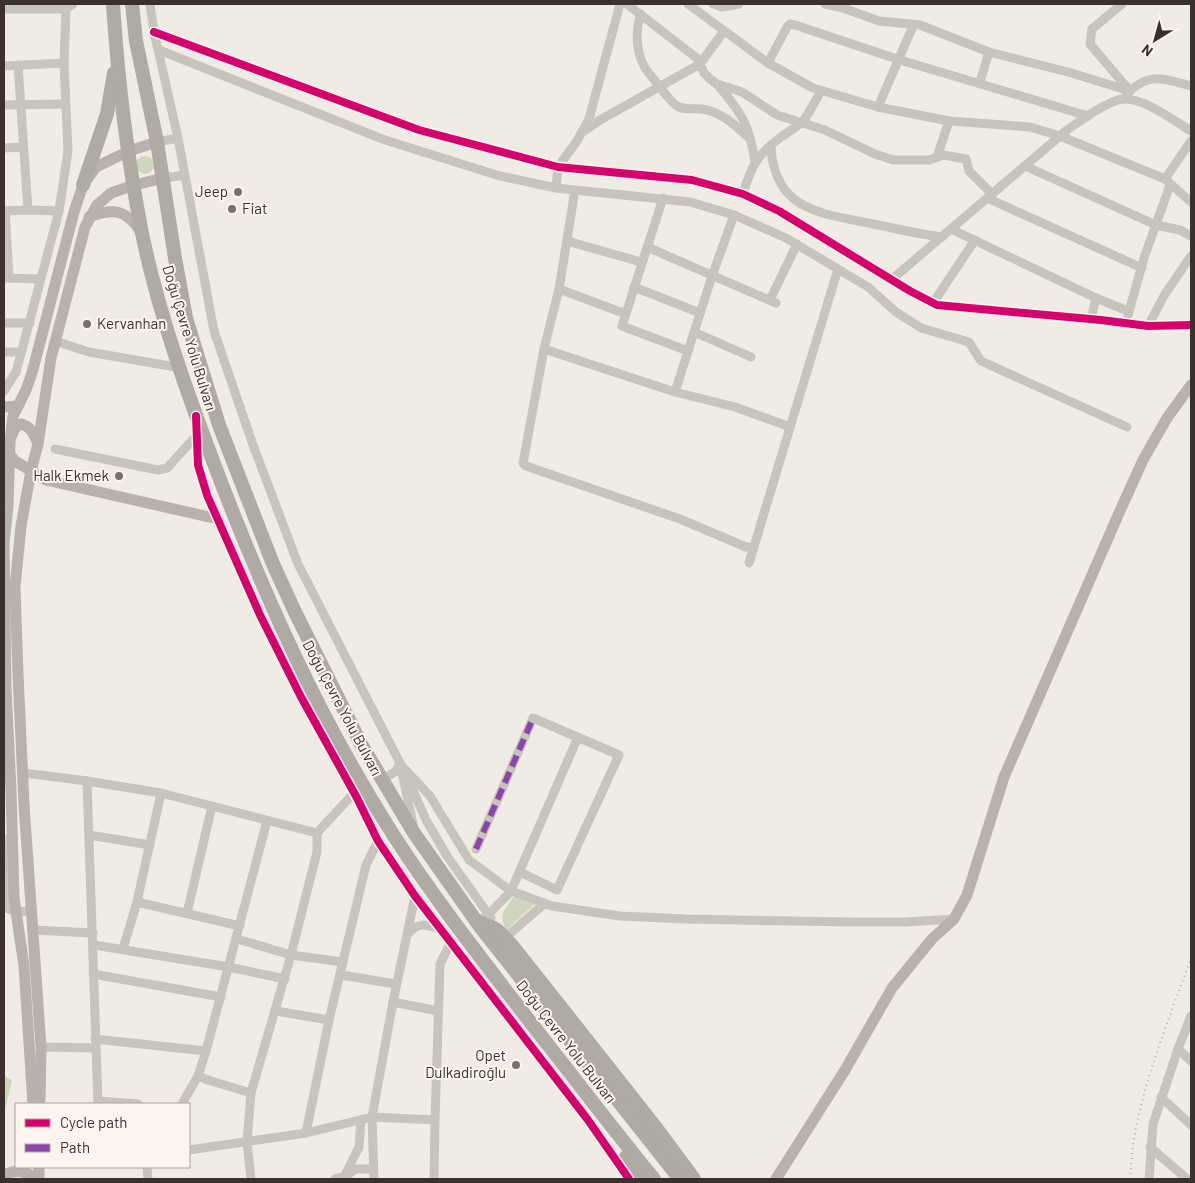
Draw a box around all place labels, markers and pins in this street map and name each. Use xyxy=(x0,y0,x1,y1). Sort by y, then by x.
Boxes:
place label: Jeep xyxy=(195,182,228,200)
marker: Jeep xyxy=(232,186,244,198)
place label: Fiat xyxy=(242,199,267,217)
marker: Fiat xyxy=(226,203,238,215)
place label: Kervanhan xyxy=(97,314,166,332)
marker: Kervanhan xyxy=(81,318,93,330)
place label: Halk Ekmek xyxy=(33,466,109,484)
marker: Halk Ekmek xyxy=(113,470,125,482)
place label: Opet Dulkadiroğlu xyxy=(425,1046,506,1081)
marker: Opet Dulkadiroğlu xyxy=(510,1059,522,1071)

